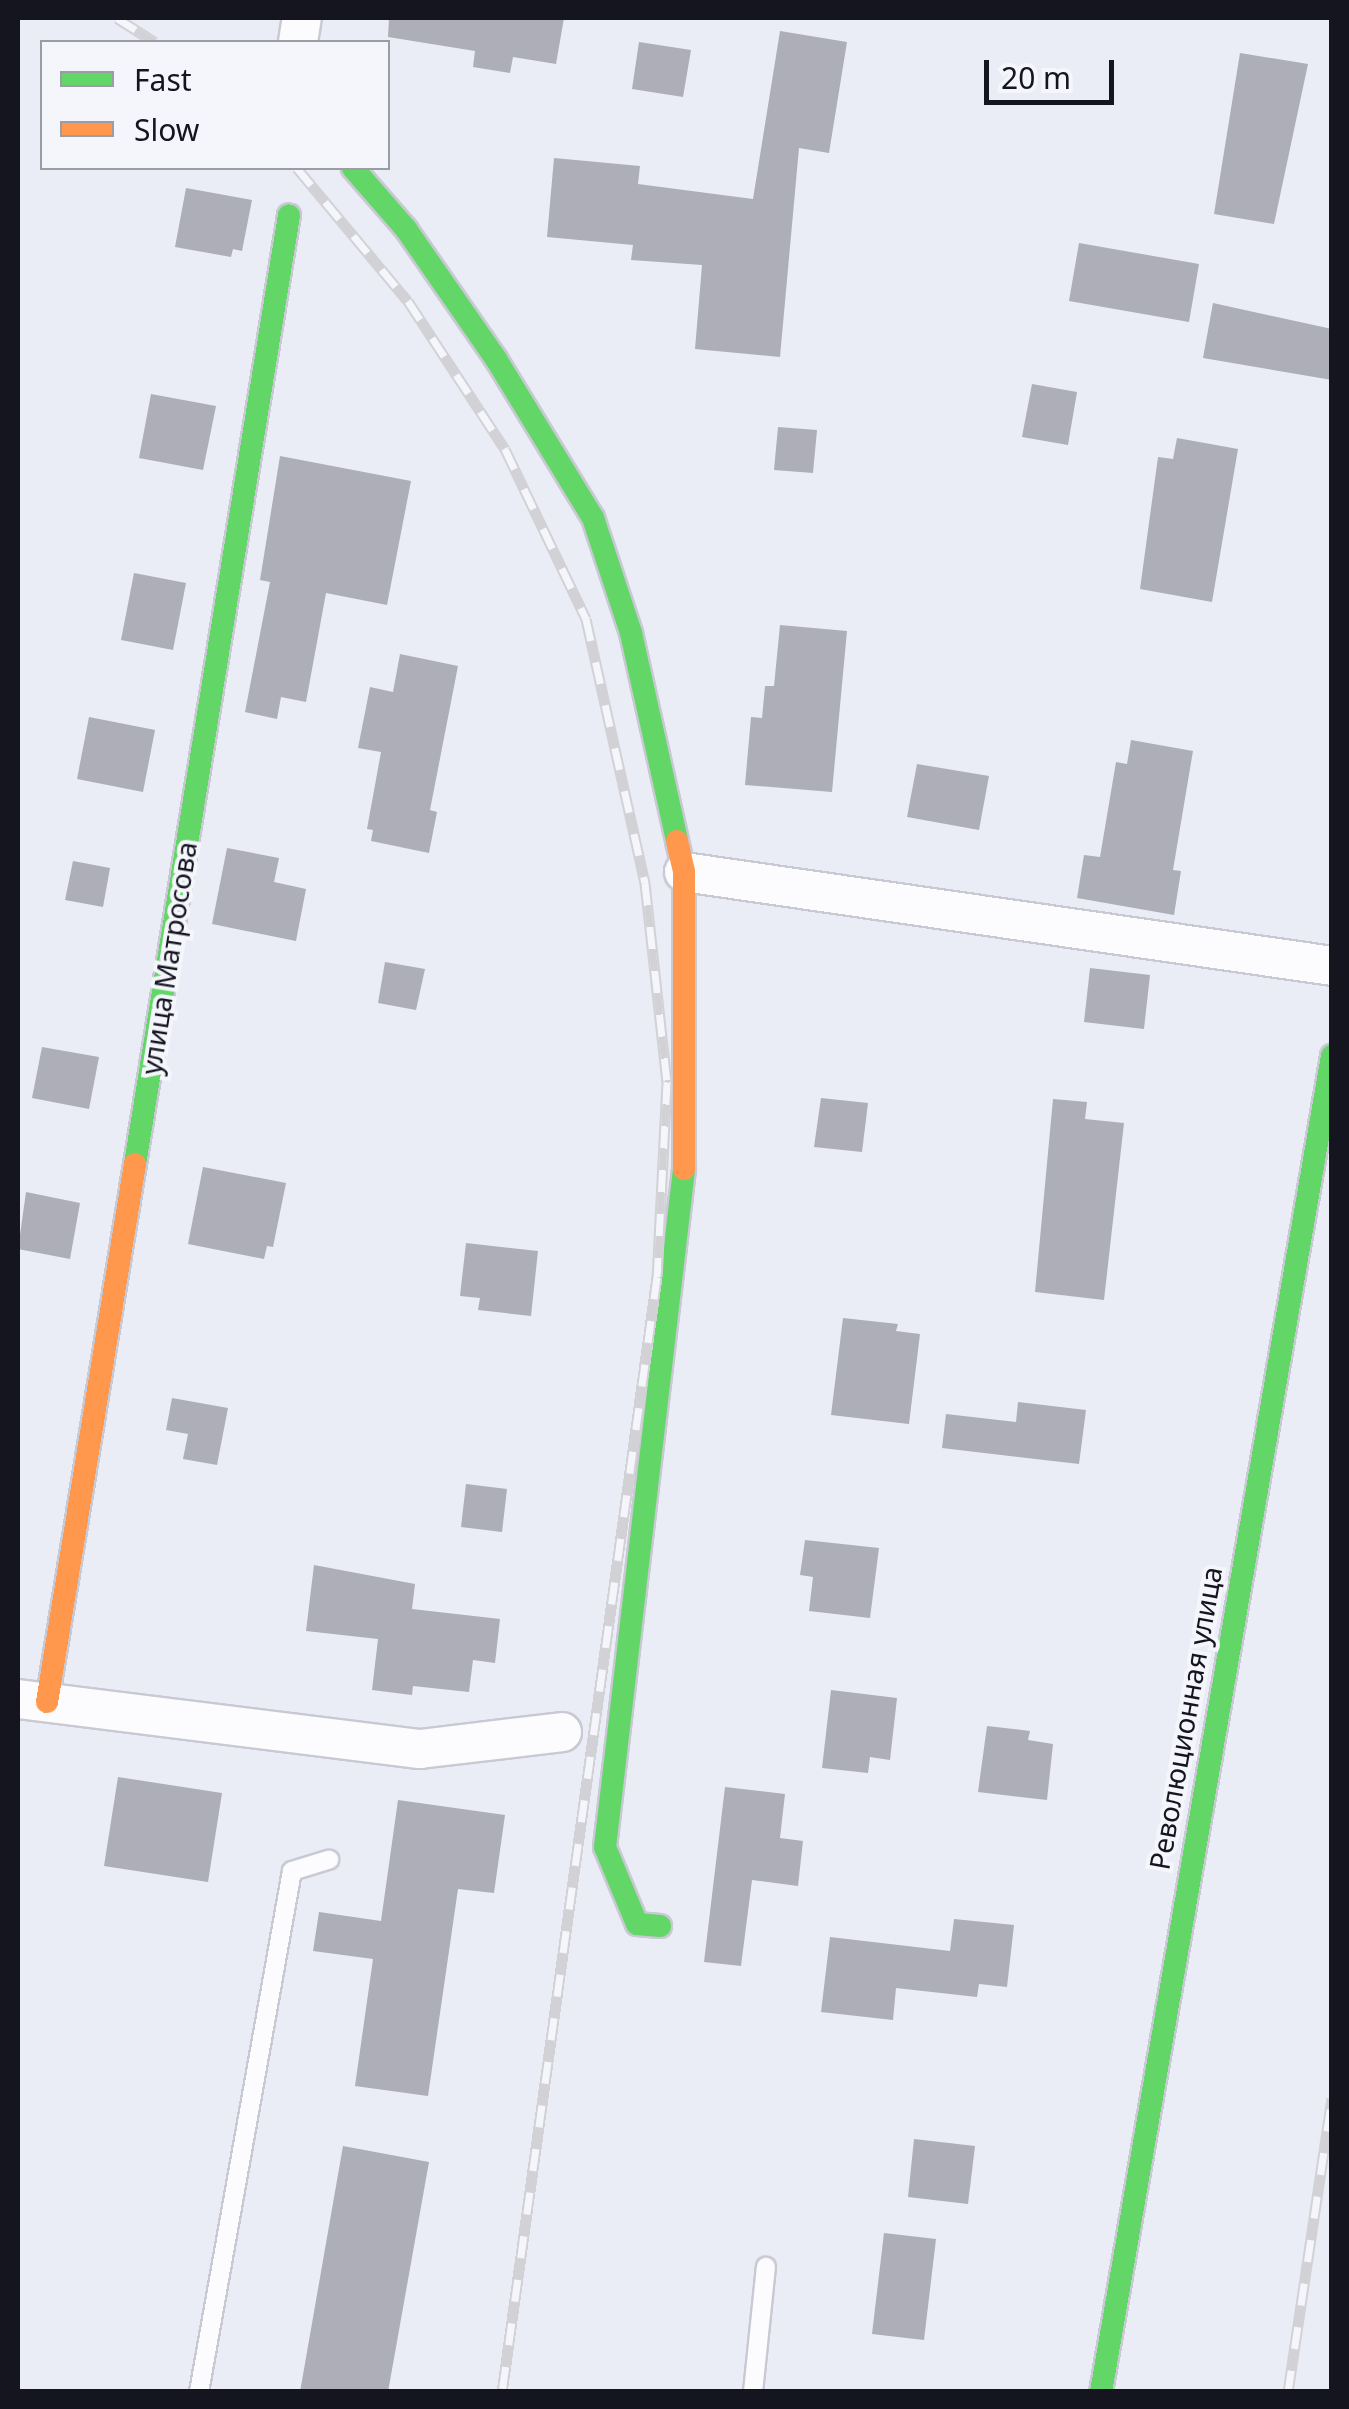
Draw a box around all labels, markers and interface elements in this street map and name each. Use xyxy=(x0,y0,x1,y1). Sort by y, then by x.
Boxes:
legend xyxy=(40,40,390,170)
scale bar xyxy=(989,40,1119,102)
text: 20 m xyxy=(1001,57,1071,98)
text: Fast xyxy=(134,59,192,100)
text: Slow xyxy=(134,109,199,150)
street label: улица Матросова xyxy=(133,839,203,1077)
street label: Революционная улица xyxy=(1142,1564,1228,1872)

